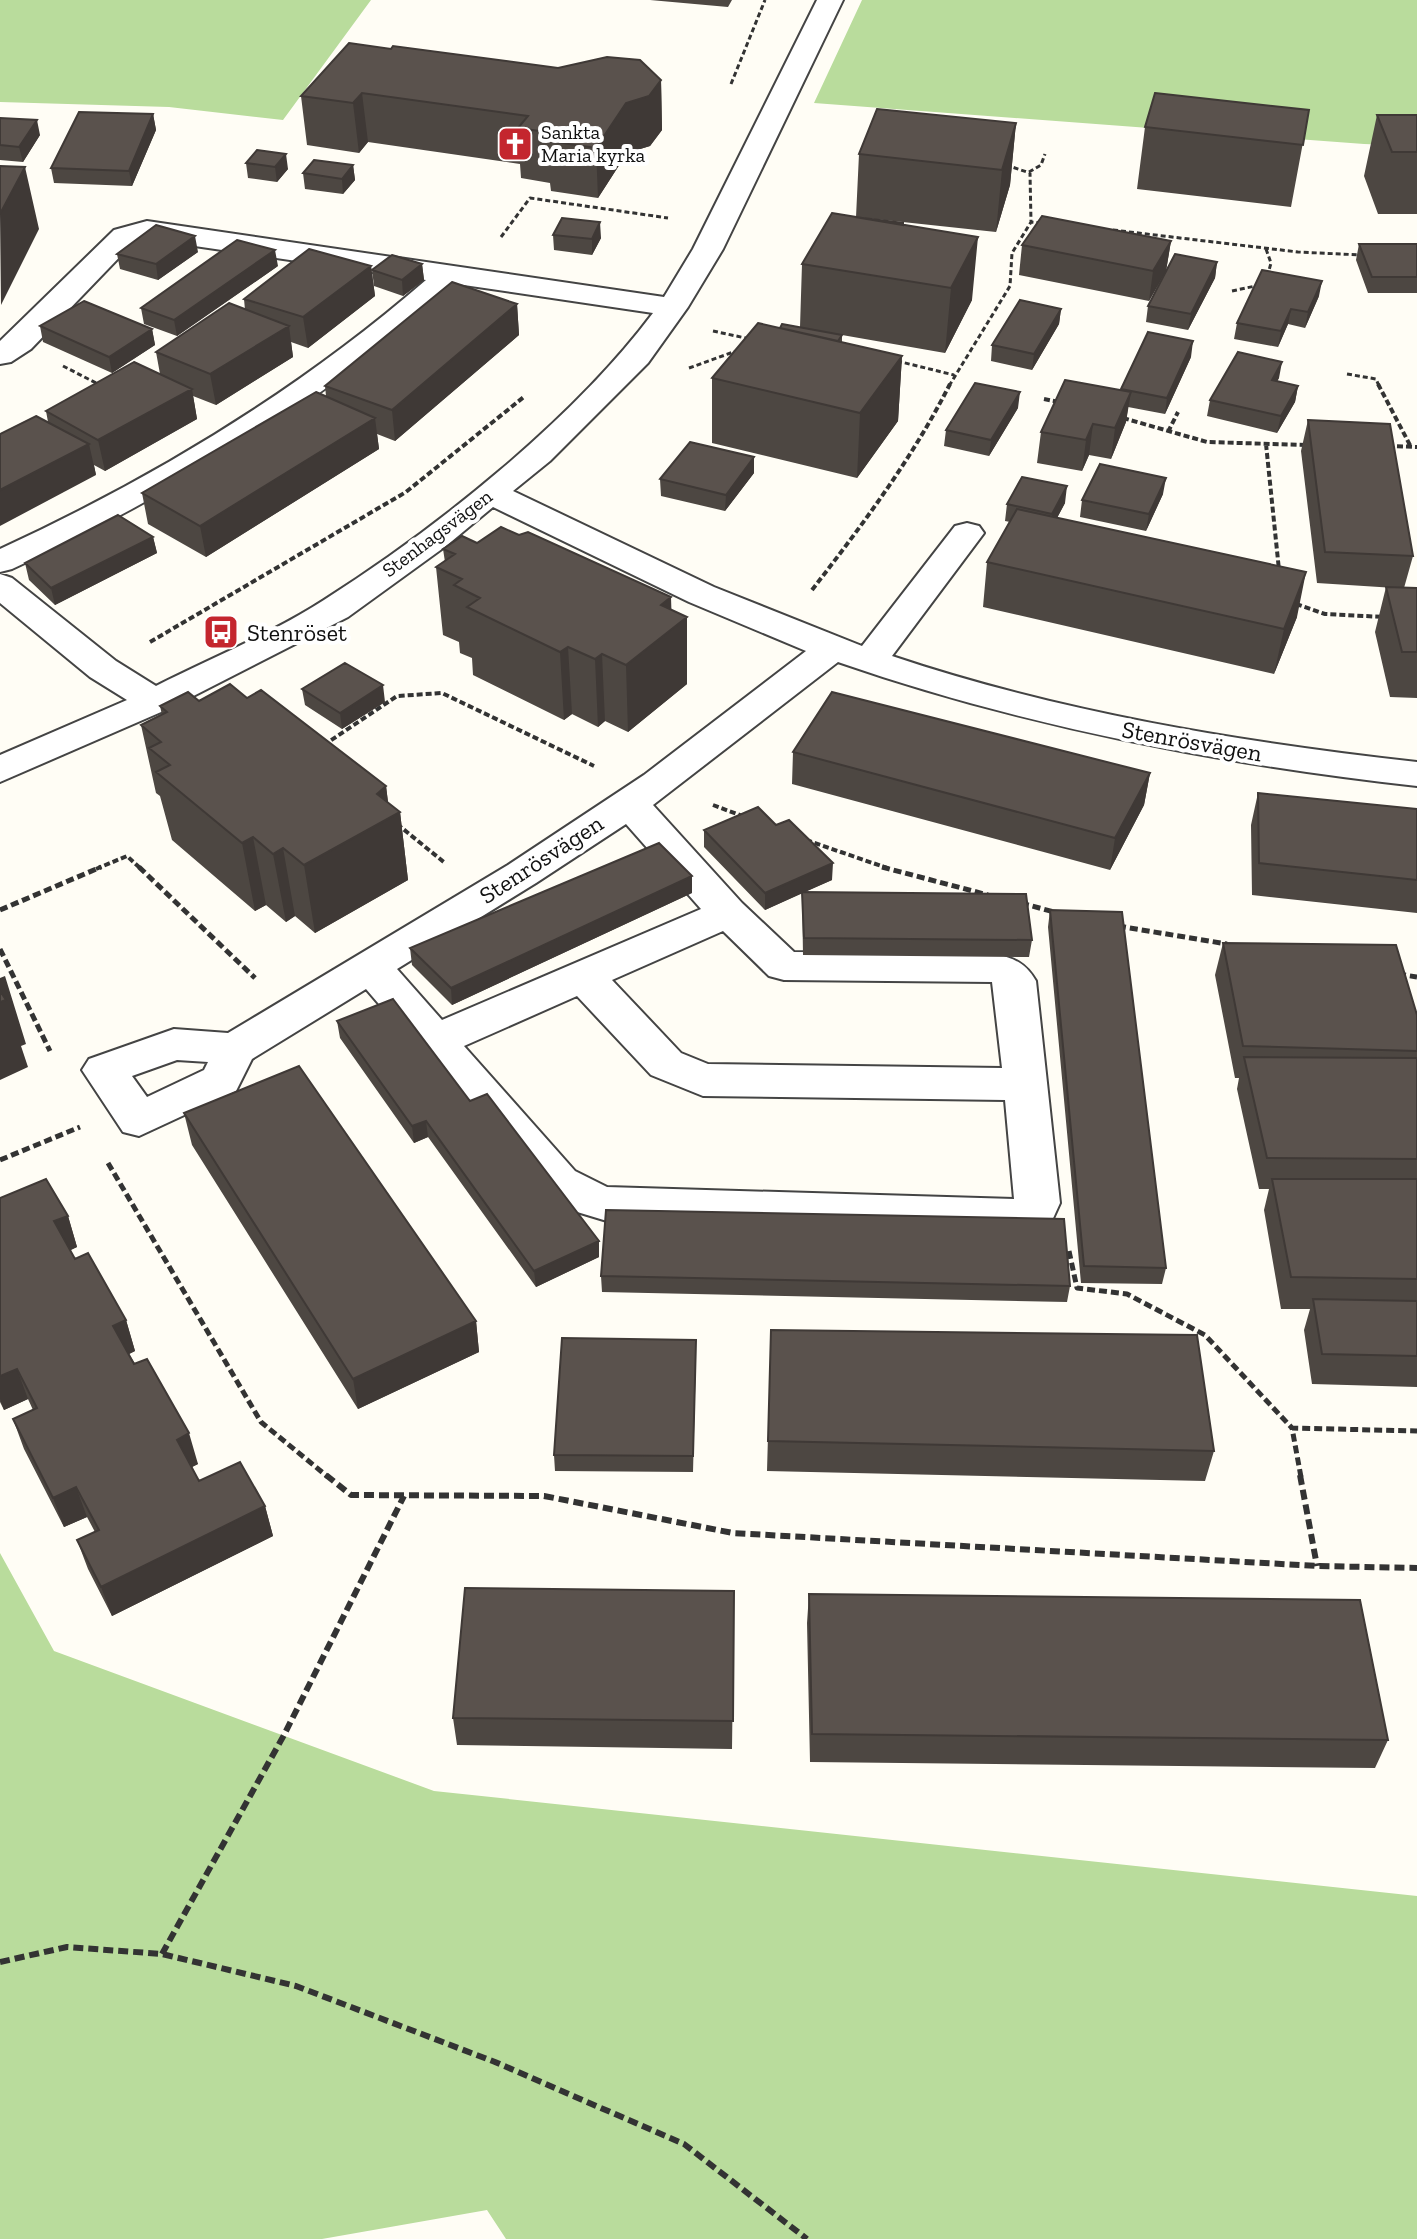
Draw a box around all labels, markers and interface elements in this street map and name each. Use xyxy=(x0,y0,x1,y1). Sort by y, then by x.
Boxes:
place label: Sankta Maria kyrka xyxy=(541,120,646,167)
church icon: Sankta Maria kyrka xyxy=(496,125,534,163)
street label: Stenhagsvägen xyxy=(377,484,497,582)
bus stop icon: Stenröset xyxy=(202,613,240,651)
place label: Stenröset xyxy=(247,618,347,647)
street label: Stenrösvägen xyxy=(1120,714,1264,768)
street label: Stenrösvägen xyxy=(474,808,608,910)

